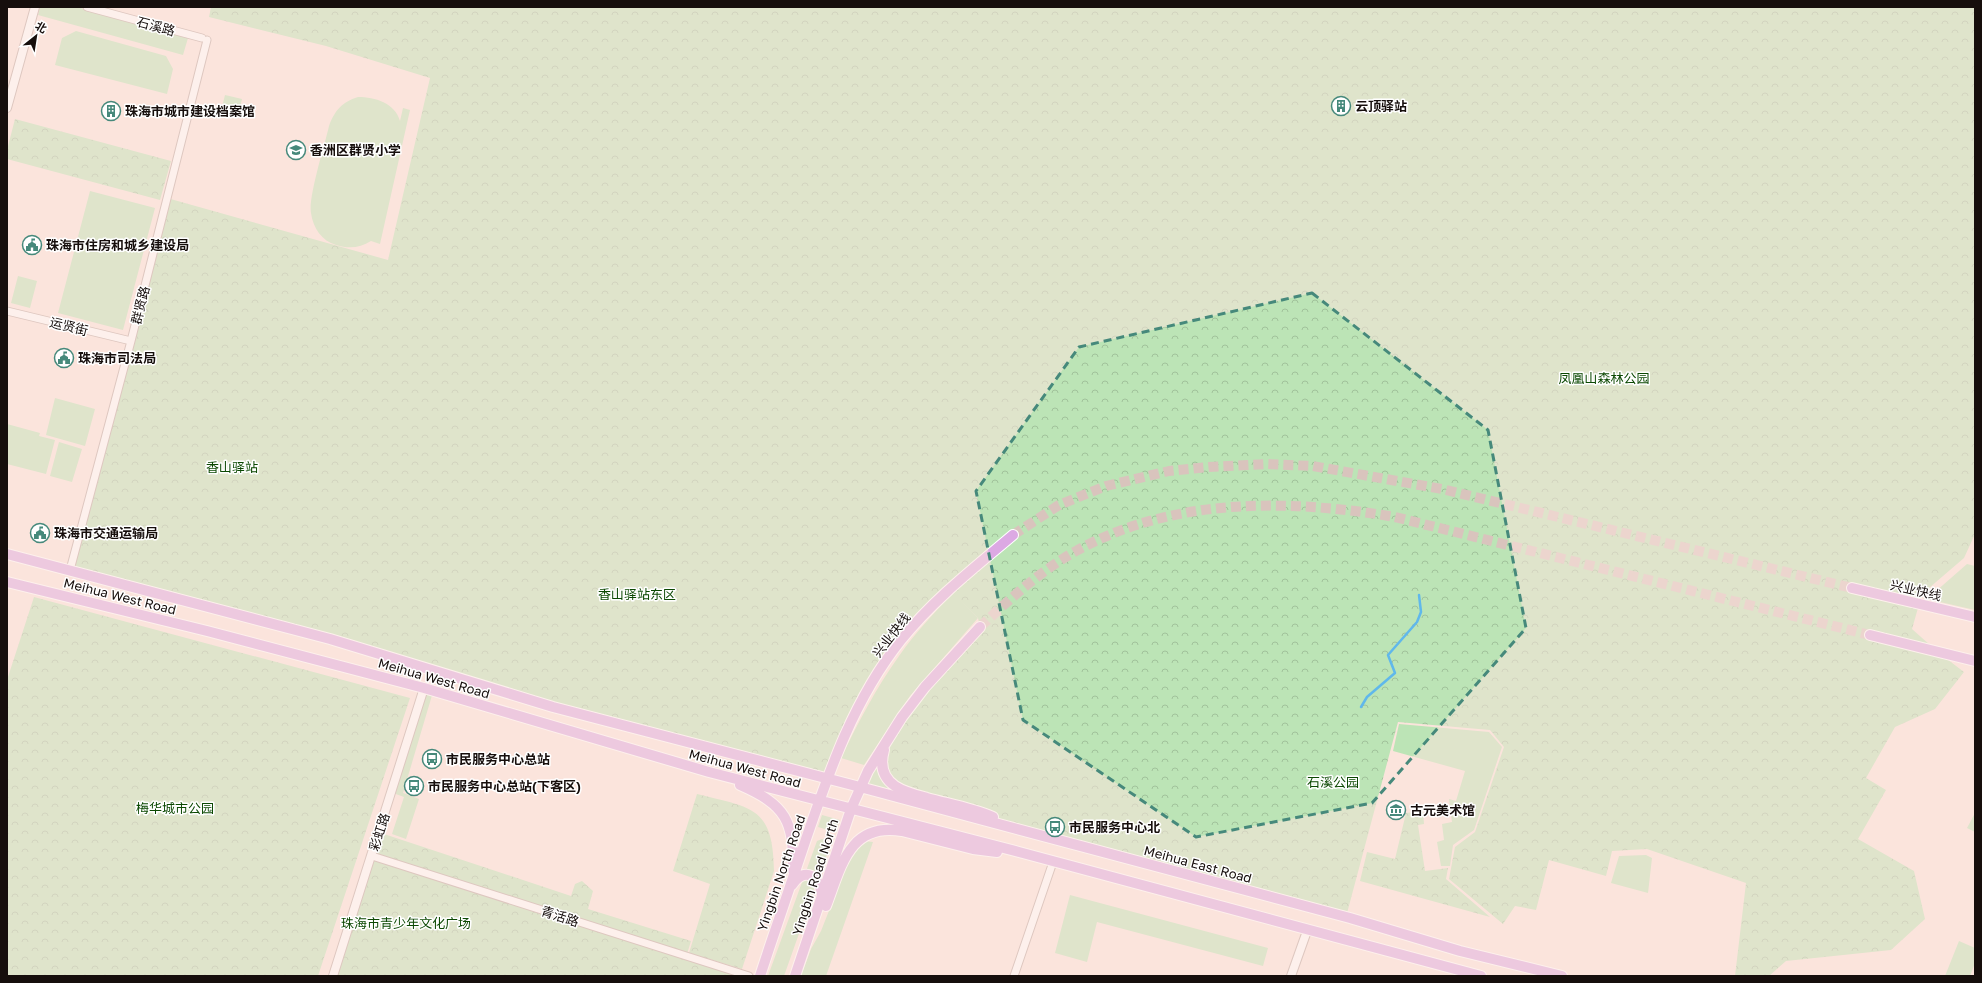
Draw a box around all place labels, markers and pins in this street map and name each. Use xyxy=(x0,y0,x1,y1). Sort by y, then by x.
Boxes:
building icon: 云顶驿站 xyxy=(1330,95,1352,117)
place label: 云顶驿站 xyxy=(1355,98,1407,114)
building icon: 珠海市城市建设档案馆 xyxy=(100,100,122,122)
place label: 珠海市城市建设档案馆 xyxy=(125,103,255,119)
school or university icon: 香洲区群贤小学 xyxy=(285,139,307,161)
place label: 香洲区群贤小学 xyxy=(310,142,401,158)
public building icon: 珠海市住房和城乡建设局 xyxy=(21,234,43,256)
place label: 珠海市住房和城乡建设局 xyxy=(46,237,189,253)
public building icon: 珠海市司法局 xyxy=(53,347,75,369)
place label: 珠海市司法局 xyxy=(78,350,156,366)
public building icon: 珠海市交通运输局 xyxy=(29,522,51,544)
place label: 珠海市交通运输局 xyxy=(54,525,158,541)
bus stop icon: 市民服务中心总站 xyxy=(421,748,443,770)
place label: 市民服务中心总站 xyxy=(446,751,550,767)
bus stop icon: 市民服务中心总站(下客区) xyxy=(403,775,425,797)
place label: 市民服务中心总站(下客区) xyxy=(428,778,581,794)
museum icon: 古元美术馆 xyxy=(1385,799,1407,821)
place label: 古元美术馆 xyxy=(1410,802,1475,818)
bus stop icon: 市民服务中心北 xyxy=(1044,816,1066,838)
place label: 市民服务中心北 xyxy=(1069,819,1160,835)

